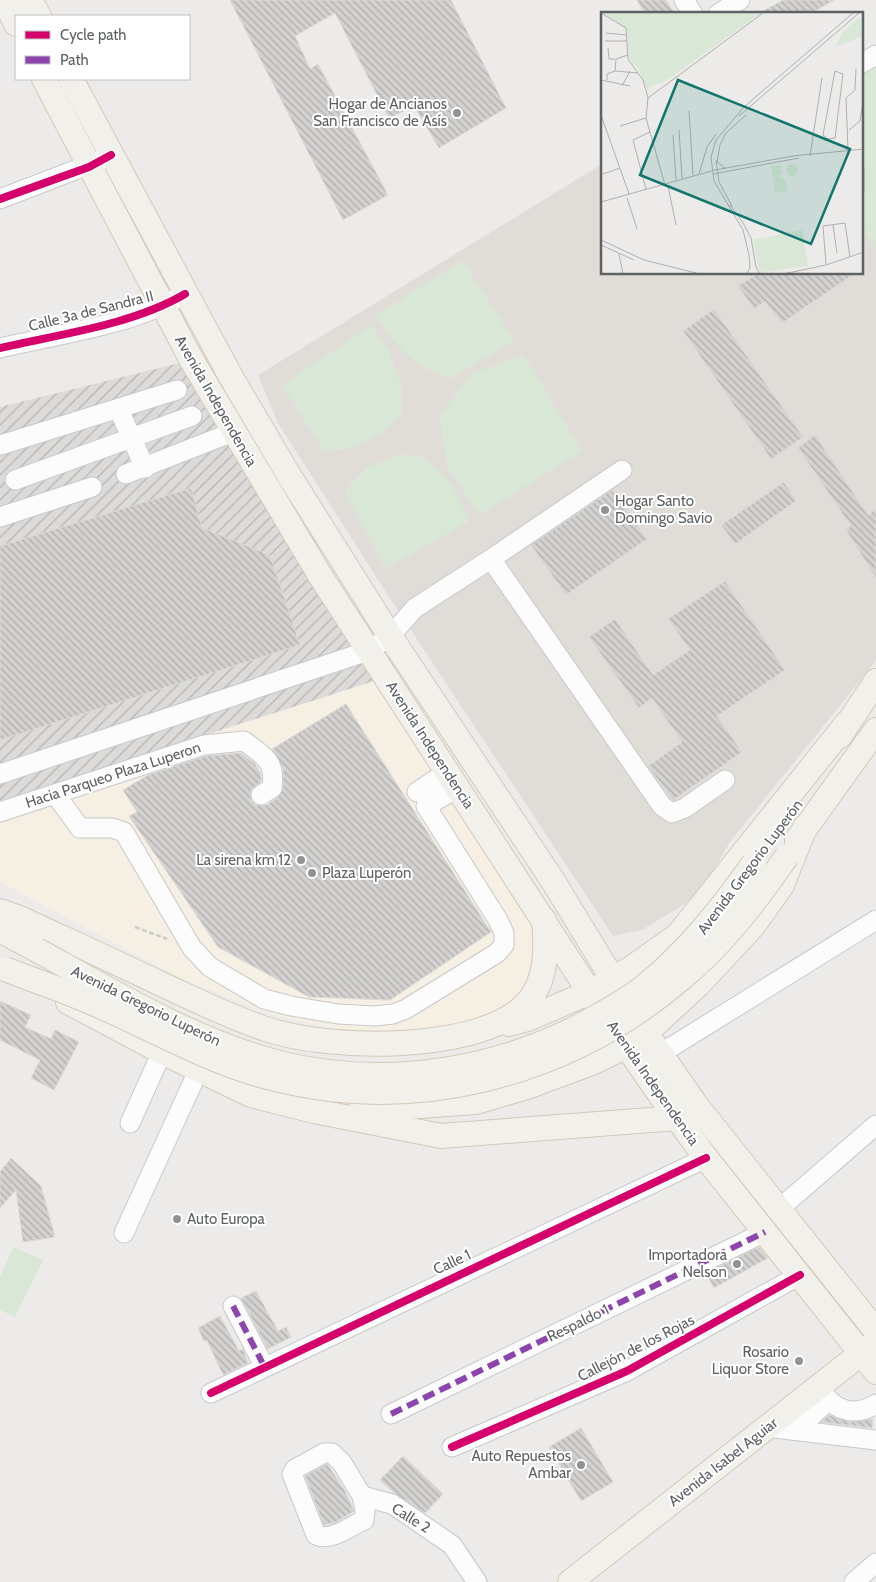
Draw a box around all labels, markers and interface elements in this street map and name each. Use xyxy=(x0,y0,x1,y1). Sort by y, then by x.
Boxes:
inset map xyxy=(601,12,864,275)
legend xyxy=(15,15,190,80)
text: Cycle path xyxy=(60,26,126,44)
text: Path xyxy=(60,51,89,69)
place label: Hogar de Ancianos San Francisco de Asís xyxy=(313,95,447,130)
marker: Hogar de Ancianos San Francisco de Asís xyxy=(451,107,463,119)
street label: Calle 3a de Sandra II xyxy=(27,287,155,335)
street label: Avenida Independencia xyxy=(171,332,261,470)
place label: Hogar Santo Domingo Savio xyxy=(615,492,712,527)
marker: Hogar Santo Domingo Savio xyxy=(599,504,611,516)
street label: Avenida Independencia xyxy=(382,678,478,813)
street label: Hacia Parqueo Plaza Luperon xyxy=(23,738,203,812)
street label: Avenida Gregorio Luperón xyxy=(693,796,807,938)
place label: La sirena km 12 xyxy=(196,851,291,869)
marker: La sirena km 12 xyxy=(295,854,307,866)
place label: Plaza Luperón xyxy=(322,864,411,882)
marker: Plaza Luperón xyxy=(306,867,318,879)
street label: Avenida Gregorio Luperón xyxy=(68,962,224,1050)
street label: Avenida Independencia xyxy=(603,1017,703,1150)
place label: Auto Europa xyxy=(187,1210,266,1228)
marker: Auto Europa xyxy=(171,1213,183,1225)
street label: Calle 1 xyxy=(430,1246,474,1278)
place label: Importadora Nelson xyxy=(648,1246,728,1281)
marker: Importadora Nelson xyxy=(731,1258,743,1270)
street label: Respaldo 1 xyxy=(544,1300,612,1346)
street label: Callejón de los Rojas xyxy=(575,1311,697,1385)
place label: Rosario Liquor Store xyxy=(712,1343,789,1378)
marker: Rosario Liquor Store xyxy=(793,1355,805,1367)
street label: Avenida Isabel Aguiar xyxy=(665,1414,781,1510)
place label: Auto Repuestos Ambar xyxy=(471,1447,571,1482)
marker: Auto Repuestos Ambar xyxy=(575,1459,587,1471)
street label: Calle 2 xyxy=(388,1499,434,1537)

